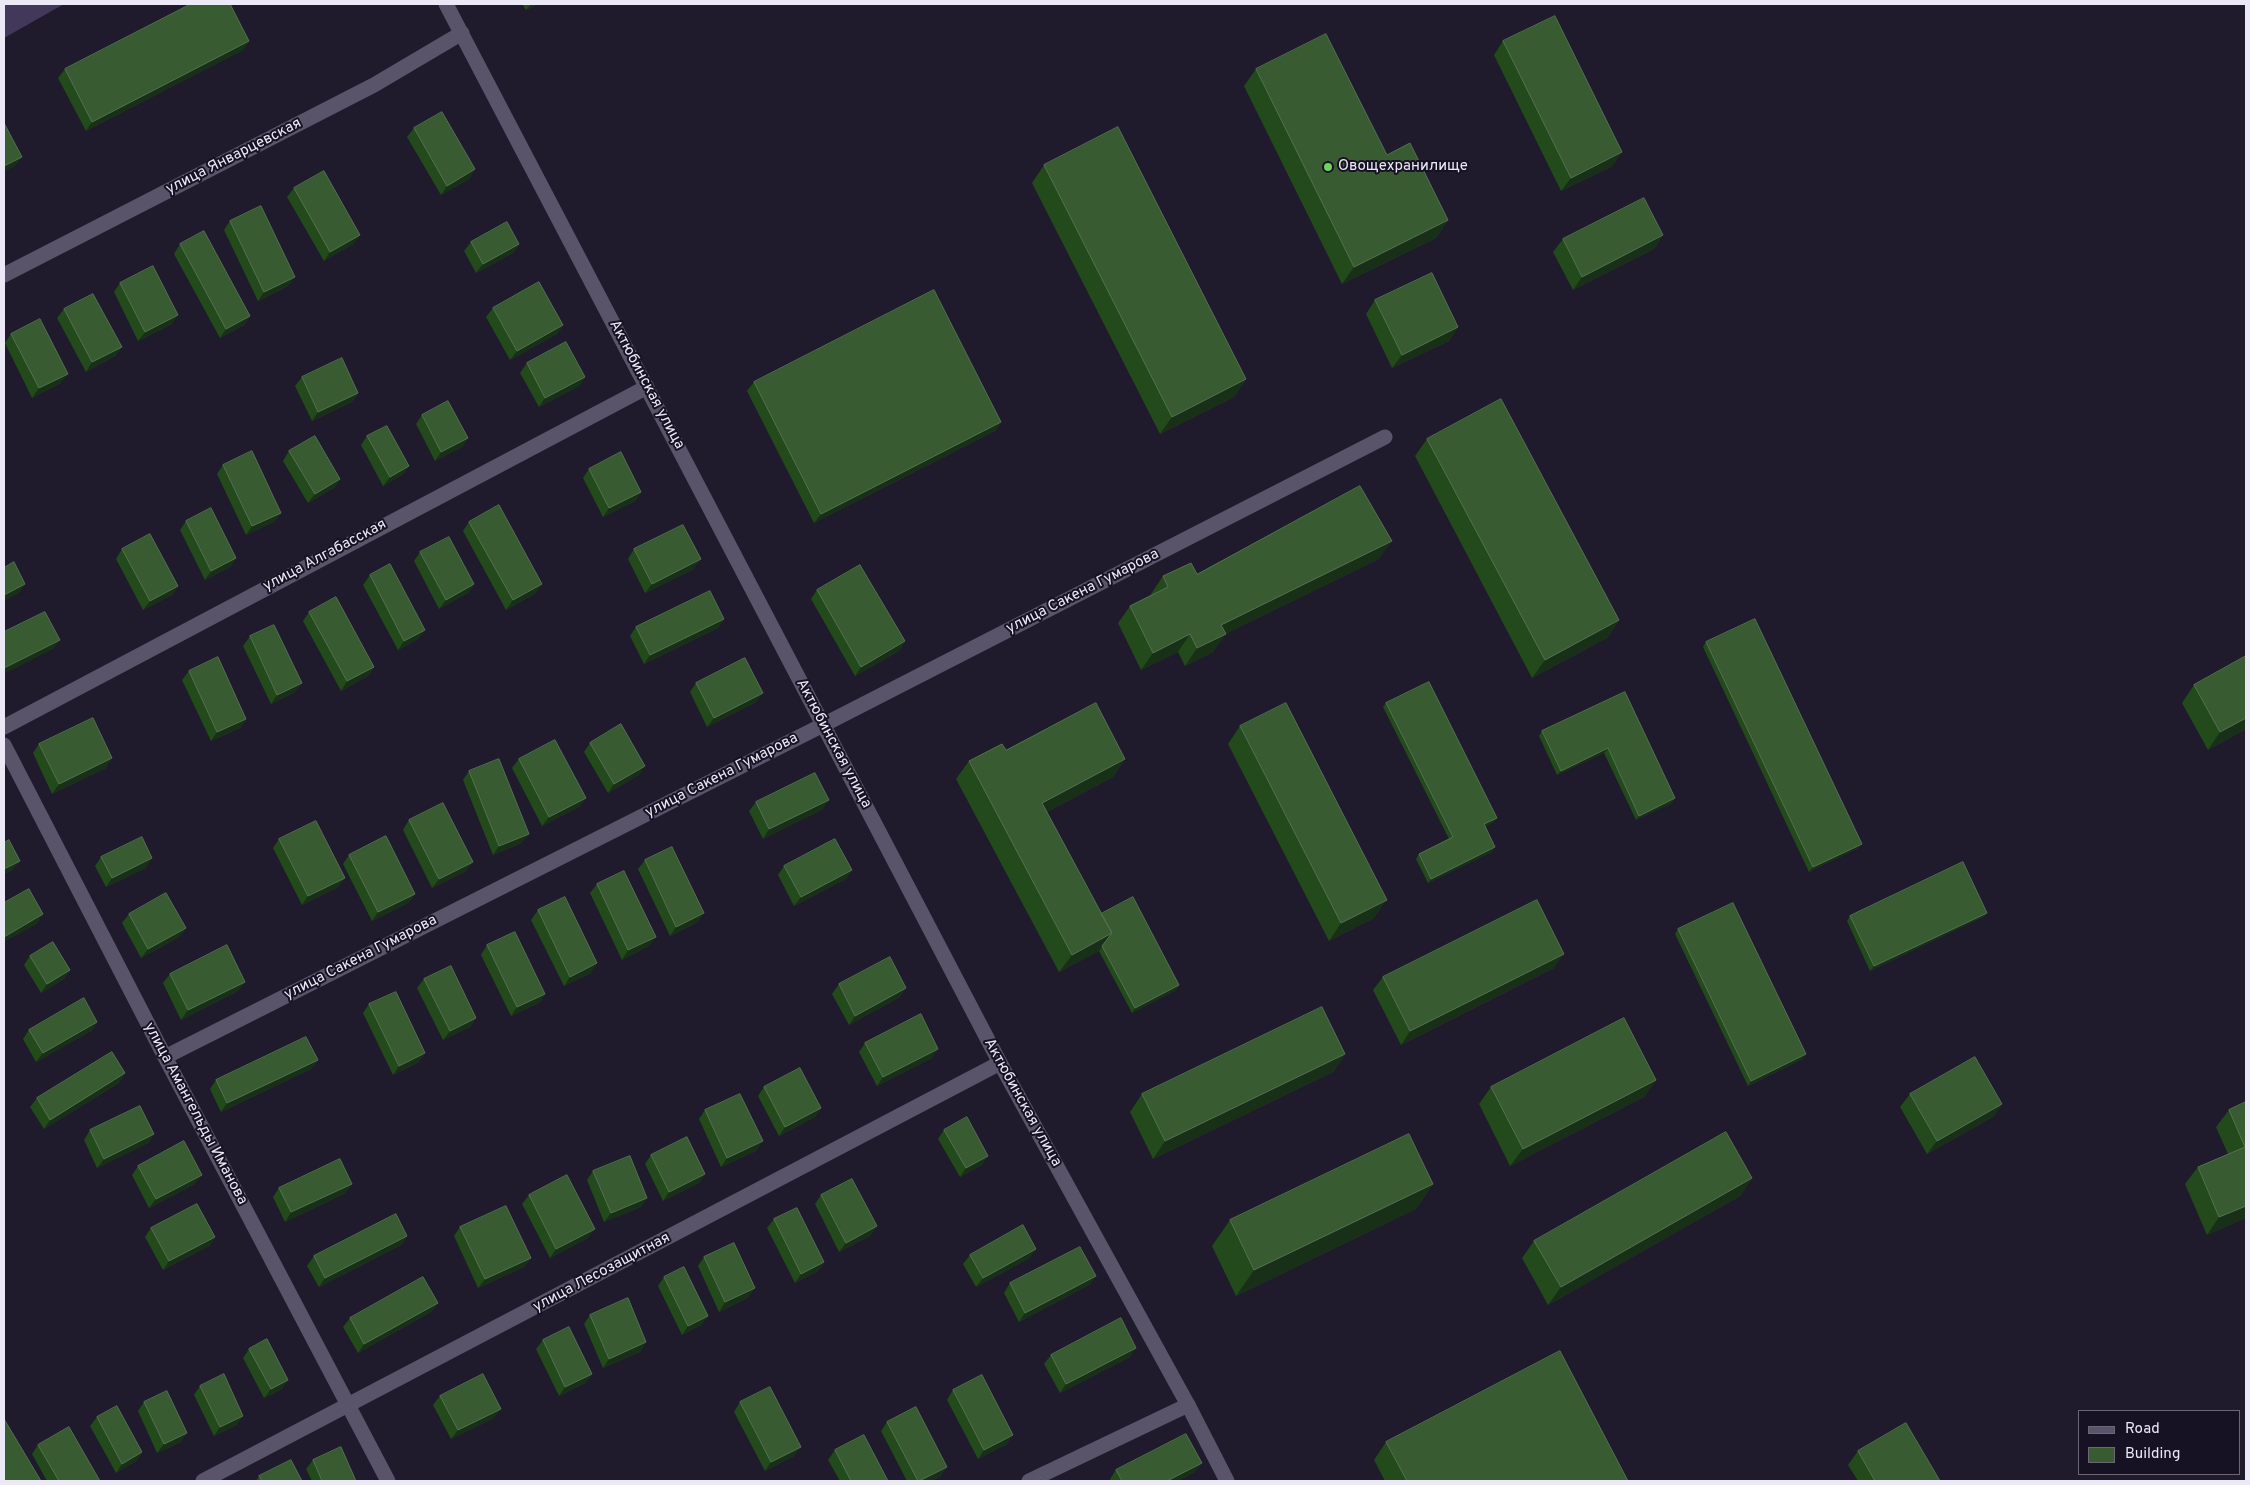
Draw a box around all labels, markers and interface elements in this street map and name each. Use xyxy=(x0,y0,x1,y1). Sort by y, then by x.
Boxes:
street label: улица Январцевская xyxy=(163,115,305,199)
place label: Овощехранилище xyxy=(1338,158,1468,176)
marker: Овощехранилище xyxy=(1322,161,1334,173)
street label: Актюбинская улица xyxy=(604,317,688,453)
street label: улица Алгабасская xyxy=(260,516,390,596)
street label: улица Сакена Гумарова xyxy=(1004,546,1162,638)
street label: Актюбинская улица xyxy=(791,676,875,812)
street label: улица Сакена Гумарова xyxy=(643,730,801,822)
street label: улица Сакена Гумарова xyxy=(282,912,440,1004)
street label: улица Амангельды Иманова xyxy=(139,1020,251,1208)
street label: Актюбинская улица xyxy=(979,1036,1065,1170)
street label: улица Лесозащитная xyxy=(530,1229,674,1317)
legend xyxy=(2078,1410,2240,1475)
text: Road xyxy=(2125,1420,2160,1439)
text: Building xyxy=(2125,1445,2180,1464)

